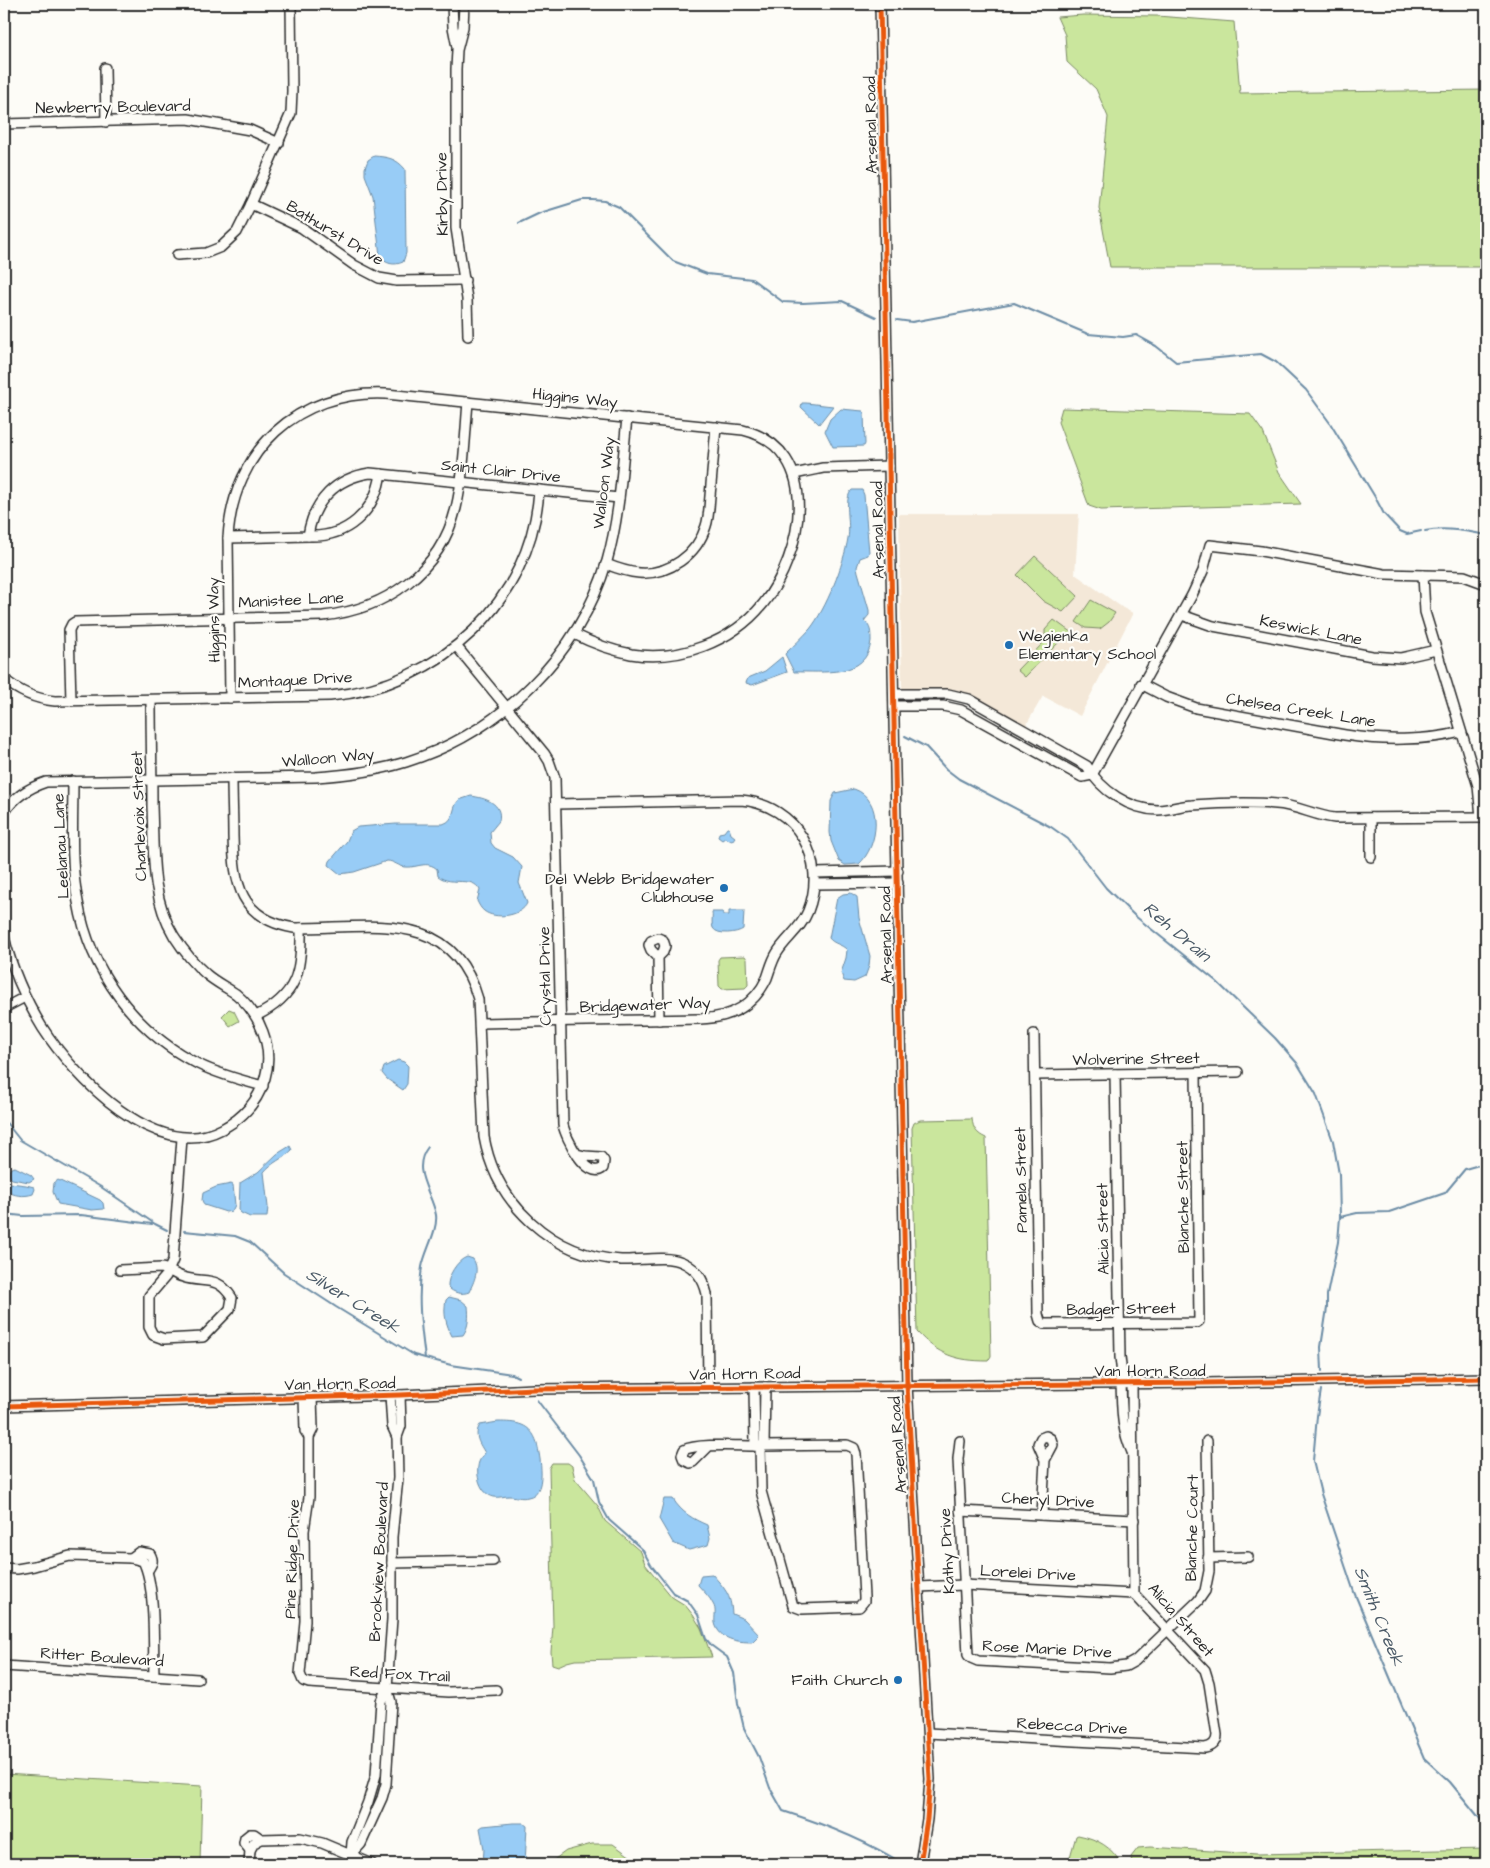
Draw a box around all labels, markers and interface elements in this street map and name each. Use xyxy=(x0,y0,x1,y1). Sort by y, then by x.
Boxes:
street label: Arsenal Road xyxy=(859,76,883,174)
street label: Newberry Boulevard xyxy=(35,95,191,120)
street label: Kirby Drive xyxy=(430,152,455,236)
street label: Bathurst Drive xyxy=(282,195,388,271)
street label: Higgins Way xyxy=(531,383,619,414)
street label: Walloon Way xyxy=(587,435,622,530)
street label: Saint Clair Drive xyxy=(440,454,562,488)
street label: Arsenal Road xyxy=(866,481,890,579)
street label: Higgins Way xyxy=(202,577,227,663)
street label: Manistee Lane xyxy=(238,586,345,614)
street label: Keswick Lane xyxy=(1258,609,1364,651)
place label: Wegienka Elementary School xyxy=(1019,625,1156,666)
marker: Wegienka Elementary School xyxy=(1003,639,1015,651)
street label: Montague Drive xyxy=(237,666,353,695)
street label: Chelsea Creek Lane xyxy=(1225,687,1378,733)
street label: Walloon Way xyxy=(281,743,375,774)
street label: Charlevoix Street xyxy=(126,750,152,882)
street label: Leelanau Lane xyxy=(47,792,75,899)
place label: Del Webb Bridgewater Clubhouse xyxy=(545,868,714,908)
marker: Del Webb Bridgewater Clubhouse xyxy=(718,882,730,894)
street label: Arsenal Road xyxy=(874,886,898,984)
water label: Reh Drain xyxy=(1138,896,1218,969)
street label: Crystal Drive xyxy=(533,926,558,1026)
street label: Bridgewater Way xyxy=(579,992,711,1019)
street label: Wolverine Street xyxy=(1072,1047,1200,1071)
street label: Pamela Street xyxy=(1009,1126,1033,1233)
street label: Blanche Street xyxy=(1171,1140,1195,1253)
street label: Alicia Street xyxy=(1091,1182,1115,1275)
water label: Silver Creek xyxy=(301,1262,406,1340)
street label: Badger Street xyxy=(1066,1297,1176,1322)
street label: Van Horn Road xyxy=(1094,1360,1206,1382)
street label: Van Horn Road xyxy=(689,1362,801,1386)
street label: Van Horn Road xyxy=(284,1372,396,1396)
street label: Arsenal Road xyxy=(884,1396,912,1494)
street label: Blanche Court xyxy=(1180,1474,1204,1582)
street label: Brookview Boulevard xyxy=(364,1482,394,1642)
street label: Cheryl Drive xyxy=(1001,1487,1095,1514)
street label: Pine Ridge Drive xyxy=(279,1499,306,1619)
street label: Kathy Drive xyxy=(934,1507,961,1595)
street label: Lorelei Drive xyxy=(979,1559,1077,1587)
water label: Smith Creek xyxy=(1348,1563,1411,1670)
street label: Alicia Street xyxy=(1143,1578,1220,1662)
street label: Rose Marie Drive xyxy=(982,1635,1113,1663)
street label: Ritter Boulevard xyxy=(39,1642,165,1672)
street label: Red Fox Trail xyxy=(349,1660,451,1688)
place label: Faith Church xyxy=(791,1669,888,1691)
marker: Faith Church xyxy=(892,1674,904,1686)
street label: Rebecca Drive xyxy=(1016,1712,1128,1740)

